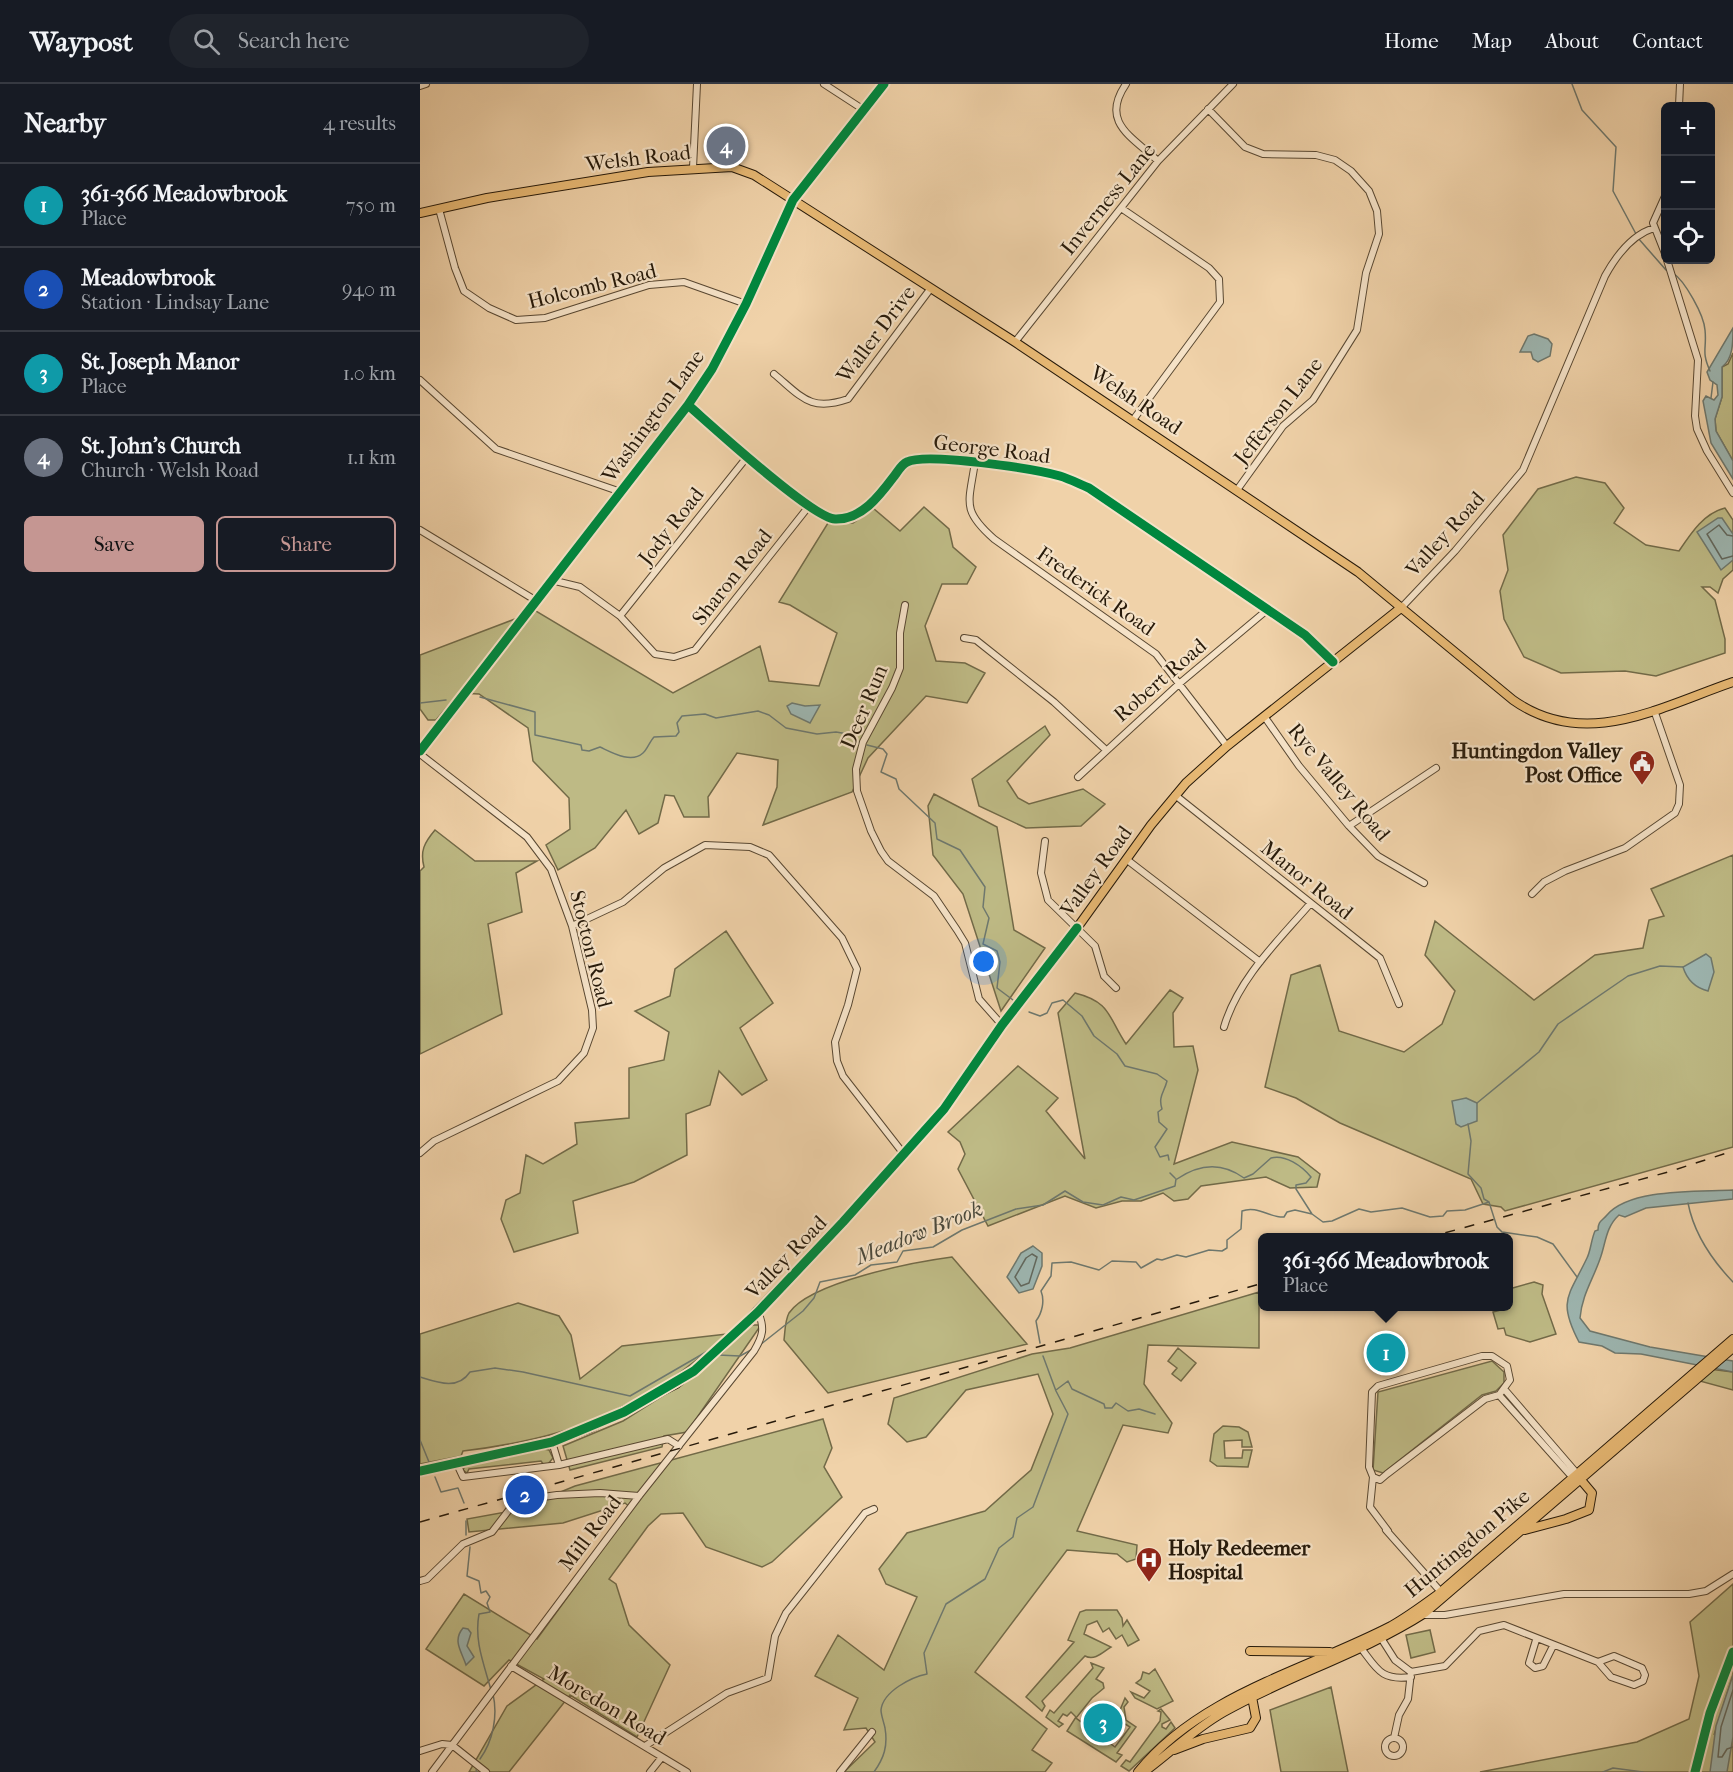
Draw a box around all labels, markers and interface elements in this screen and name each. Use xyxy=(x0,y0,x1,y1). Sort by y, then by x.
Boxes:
search box xyxy=(169,14,589,68)
text: Waypost xyxy=(30,25,133,58)
icon: search xyxy=(190,25,223,58)
text: Search here xyxy=(238,28,349,54)
text: Home xyxy=(1384,29,1439,53)
text: Map xyxy=(1472,29,1512,53)
text: About xyxy=(1545,29,1599,53)
text: Contact xyxy=(1632,29,1703,53)
map controls xyxy=(1661,102,1715,264)
button: + xyxy=(1661,102,1715,156)
text: Nearby xyxy=(24,108,106,139)
text: 4 results xyxy=(323,112,396,135)
pin: 4 xyxy=(706,124,746,168)
street label: Inverness Lane xyxy=(1056,138,1160,260)
street label: Welsh Road xyxy=(583,140,693,176)
button: − xyxy=(1661,156,1715,210)
text: 361-366 Meadowbrook xyxy=(81,181,287,207)
text: 1 xyxy=(40,194,47,217)
text: 750 m xyxy=(346,194,396,217)
text: Place xyxy=(81,207,127,230)
button: locate xyxy=(1661,210,1715,264)
street label: Holcomb Road xyxy=(525,258,659,314)
text: Meadowbrook xyxy=(81,265,215,291)
text: 2 xyxy=(38,278,49,301)
text: 940 m xyxy=(342,278,396,301)
street label: Waller Drive xyxy=(831,281,920,388)
text: Station · Lindsay Lane xyxy=(81,291,269,314)
street label: Washington Lane xyxy=(596,345,709,488)
text: St. Joseph Manor xyxy=(81,349,239,375)
street label: Jefferson Lane xyxy=(1227,353,1327,471)
street label: Welsh Road xyxy=(1085,360,1187,440)
text: 3 xyxy=(39,362,48,385)
text: 1.0 km xyxy=(343,362,396,385)
text: Place xyxy=(81,375,127,398)
street label: George Road xyxy=(932,430,1052,468)
text: St. John's Church xyxy=(81,433,241,459)
text: 4 xyxy=(38,446,49,469)
text: 1.1 km xyxy=(347,446,396,469)
text: Church · Welsh Road xyxy=(81,459,259,482)
street label: Jody Road xyxy=(632,482,709,571)
street label: Valley Road xyxy=(1400,486,1490,582)
button: Save xyxy=(24,516,204,572)
button: Share xyxy=(216,516,396,572)
street label: Sharon Road xyxy=(687,524,777,630)
street label: Frederick Road xyxy=(1032,541,1160,641)
street label: Robert Road xyxy=(1109,633,1212,727)
street label: Deer Run xyxy=(836,661,892,753)
street label: Rye Valley Road xyxy=(1283,718,1396,846)
place label: Huntingdon Valley Post Office xyxy=(1451,739,1624,787)
public building icon: Huntingdon Valley Post Office xyxy=(1627,748,1657,786)
street label: Valley Road xyxy=(1055,821,1137,922)
street label: Manor Road xyxy=(1256,836,1358,925)
street label: Stocton Road xyxy=(565,888,617,1011)
your location xyxy=(969,947,998,976)
water label: Meadow Brook xyxy=(850,1196,987,1271)
street label: Valley Road xyxy=(740,1210,832,1304)
popup xyxy=(1258,1233,1513,1311)
text: 361-366 Meadowbrook xyxy=(1282,1248,1489,1274)
text: Place xyxy=(1282,1274,1328,1297)
pin: 1 xyxy=(1366,1330,1406,1376)
pin: 2 xyxy=(506,1472,544,1518)
street label: Huntingdon Pike xyxy=(1400,1484,1534,1602)
street label: Mill Road xyxy=(554,1490,626,1575)
place label: Holy Redeemer Hospital xyxy=(1168,1536,1311,1584)
hospital icon: Holy Redeemer Hospital xyxy=(1134,1545,1164,1583)
street label: Moredon Road xyxy=(543,1660,671,1750)
pin: 3 xyxy=(1084,1700,1122,1746)

